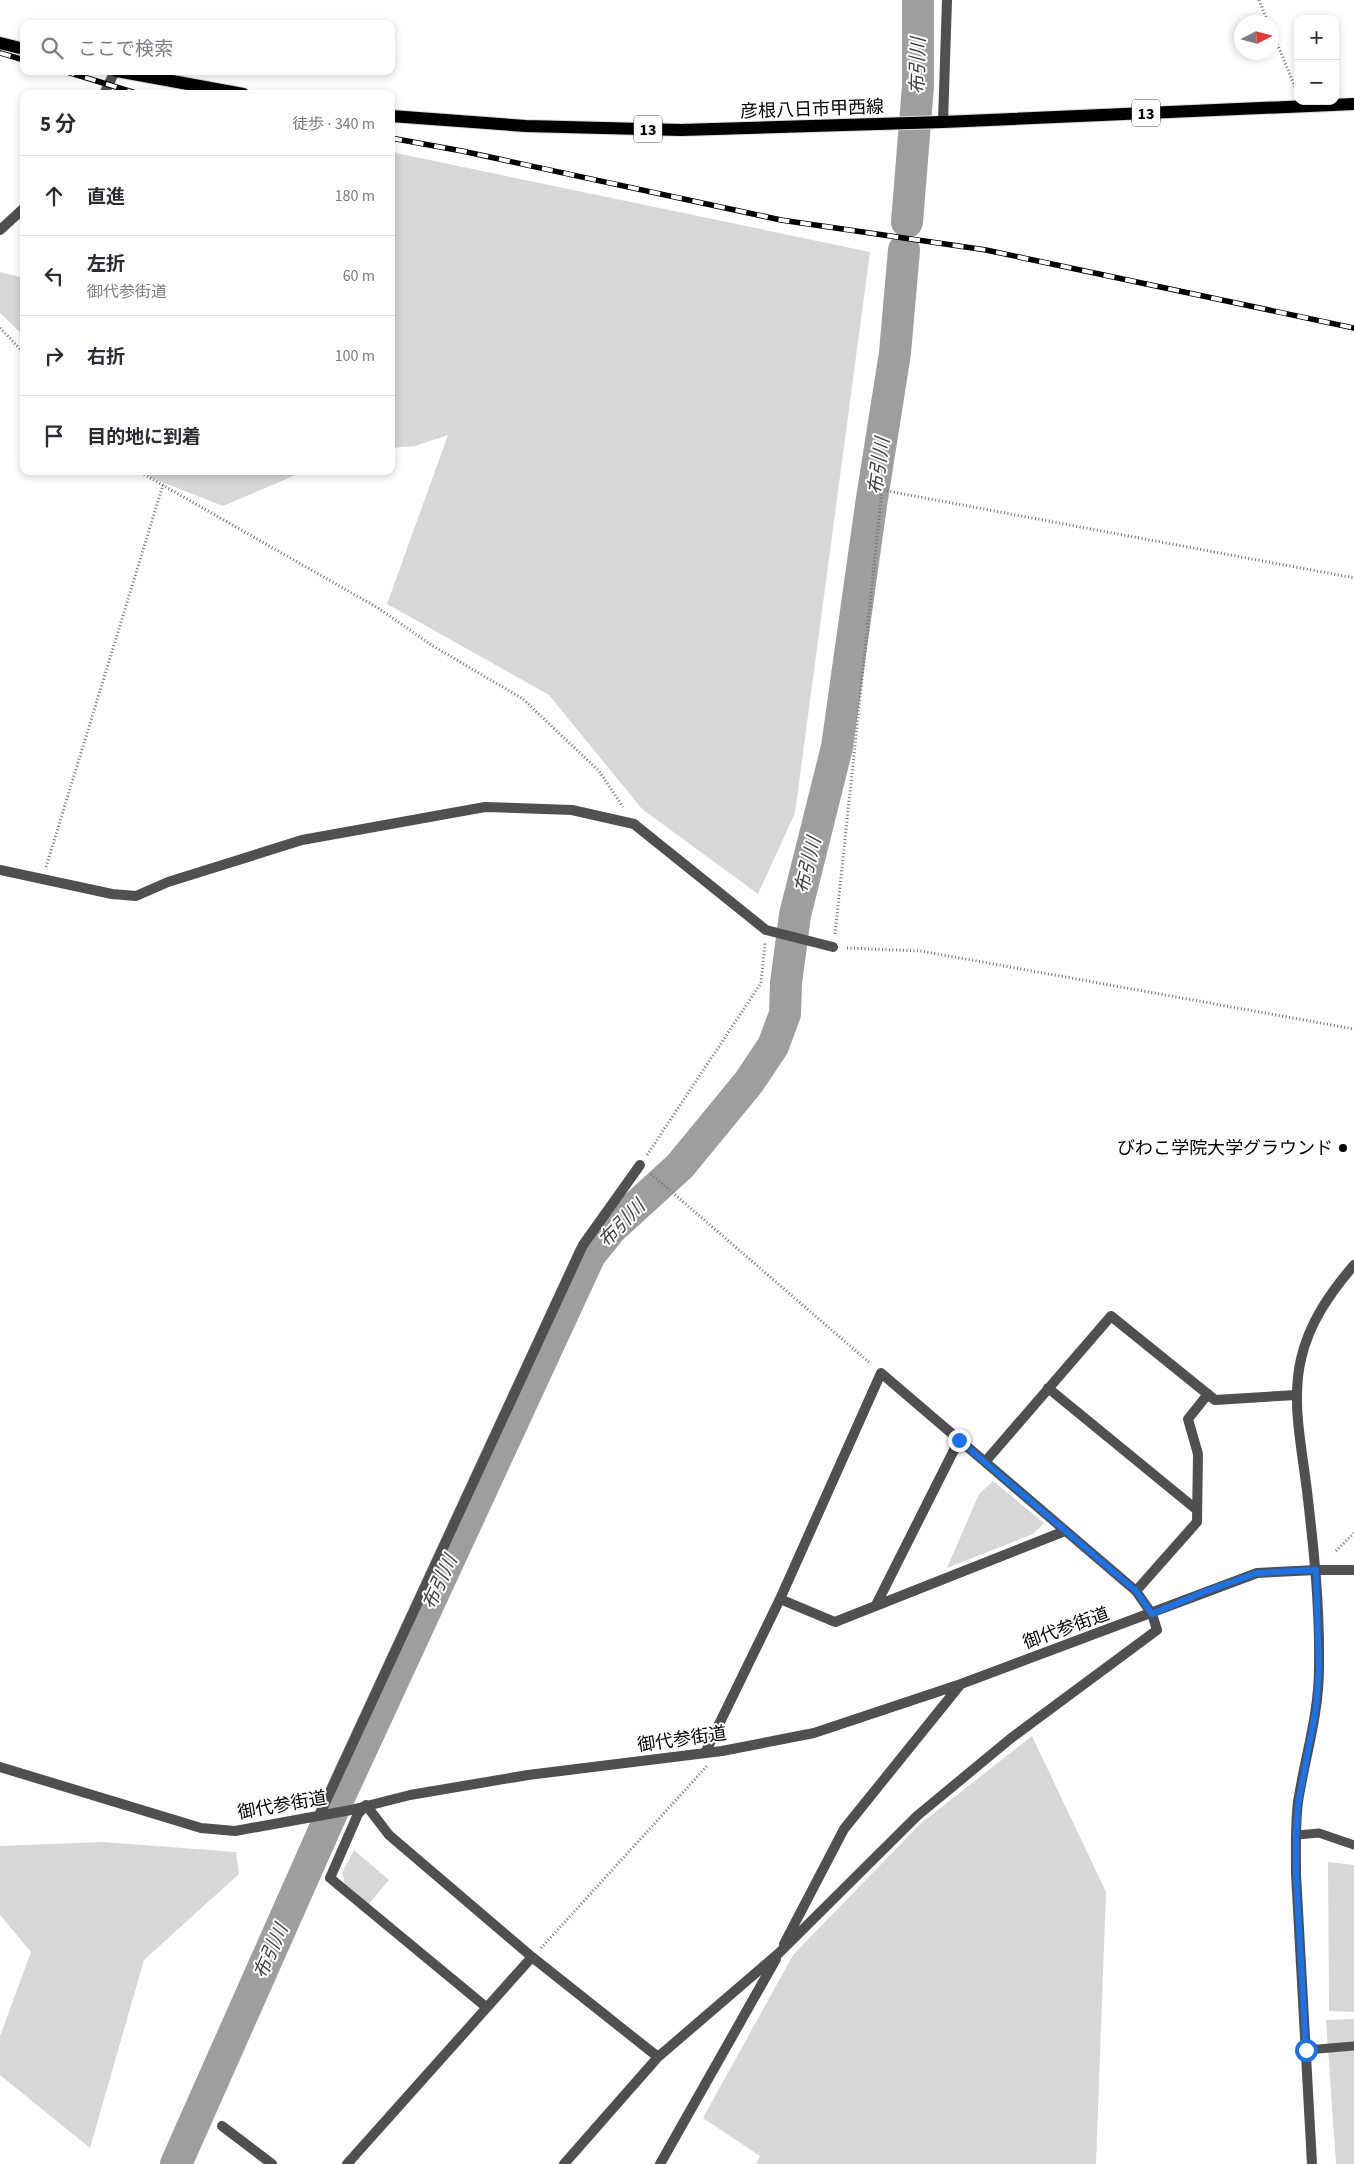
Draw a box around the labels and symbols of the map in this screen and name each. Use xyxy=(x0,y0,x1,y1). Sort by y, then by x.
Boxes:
north arrow xyxy=(1234,15,1279,60)
water label: 布引川 xyxy=(905,35,933,95)
street label: 彦根八日市甲西線 xyxy=(740,94,884,125)
road number: 13 xyxy=(1132,100,1160,126)
road number: 13 xyxy=(634,116,662,142)
water label: 布引川 xyxy=(862,434,897,496)
water label: 布引川 xyxy=(788,833,829,896)
place label: びわこ学院大学グラウンド xyxy=(1117,1136,1333,1161)
marker: びわこ学院大学グラウンド xyxy=(1337,1142,1349,1154)
water label: 布引川 xyxy=(593,1193,653,1254)
route end xyxy=(948,1429,971,1452)
water label: 布引川 xyxy=(416,1549,465,1614)
street label: 御代参街道 xyxy=(1020,1601,1113,1656)
street label: 御代参街道 xyxy=(636,1721,728,1758)
street label: 御代参街道 xyxy=(236,1785,329,1826)
water label: 布引川 xyxy=(247,1918,296,1983)
route start xyxy=(1295,2039,1318,2062)

